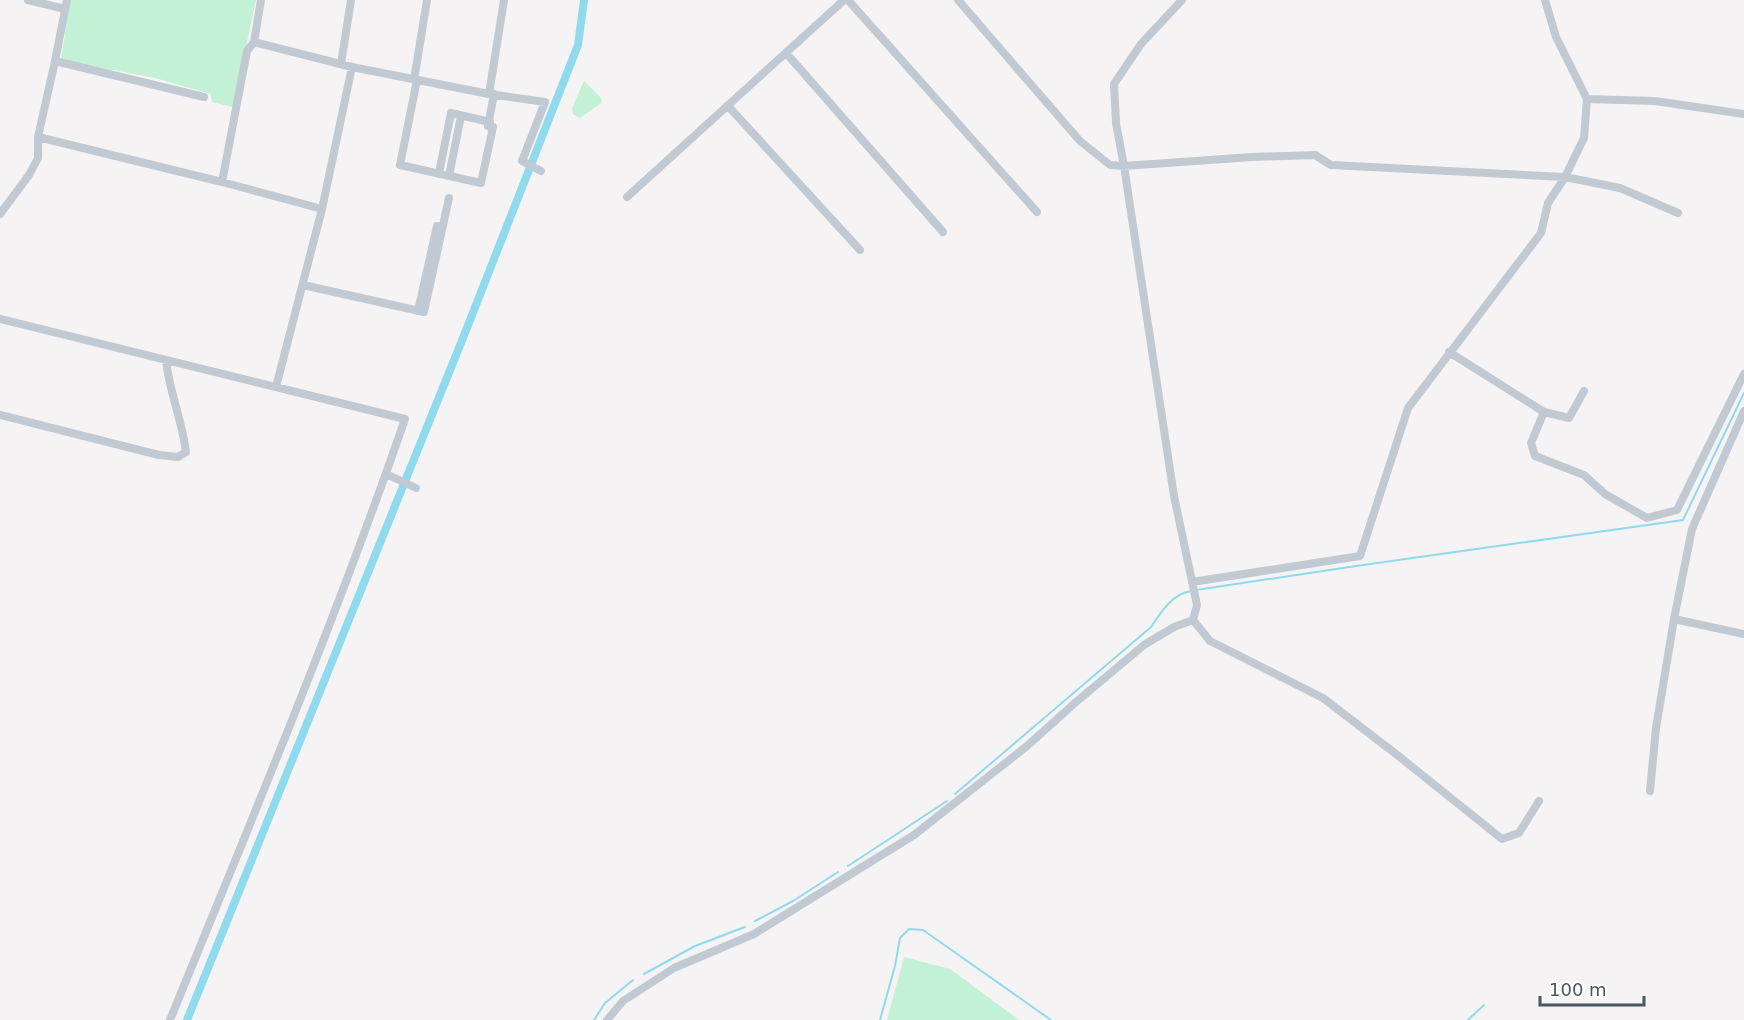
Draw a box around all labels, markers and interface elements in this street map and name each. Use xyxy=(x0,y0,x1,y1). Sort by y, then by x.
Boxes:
scale bar xyxy=(1540,969,1644,1007)
text: 100 m xyxy=(1549,979,1607,1000)

